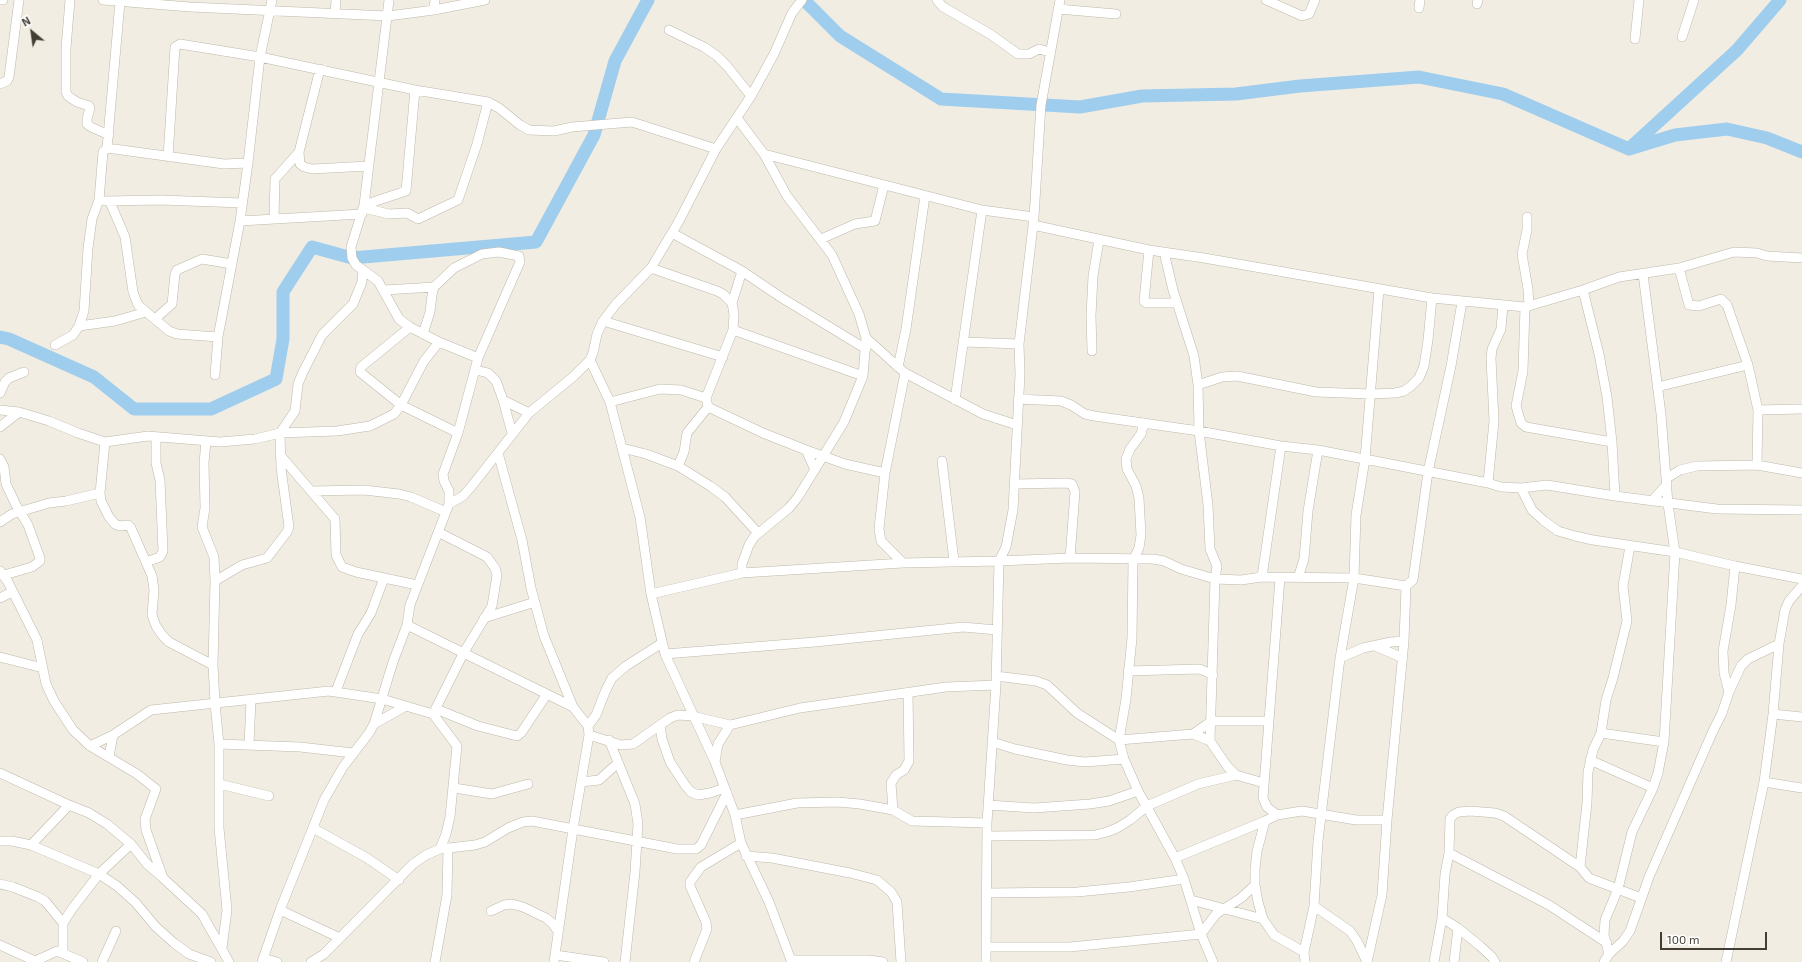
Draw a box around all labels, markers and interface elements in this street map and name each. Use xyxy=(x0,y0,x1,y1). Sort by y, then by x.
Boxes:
north arrow xyxy=(12,12,52,52)
text: N xyxy=(19,13,33,29)
scale bar xyxy=(1662,924,1769,950)
text: 100 m xyxy=(1667,932,1699,946)

